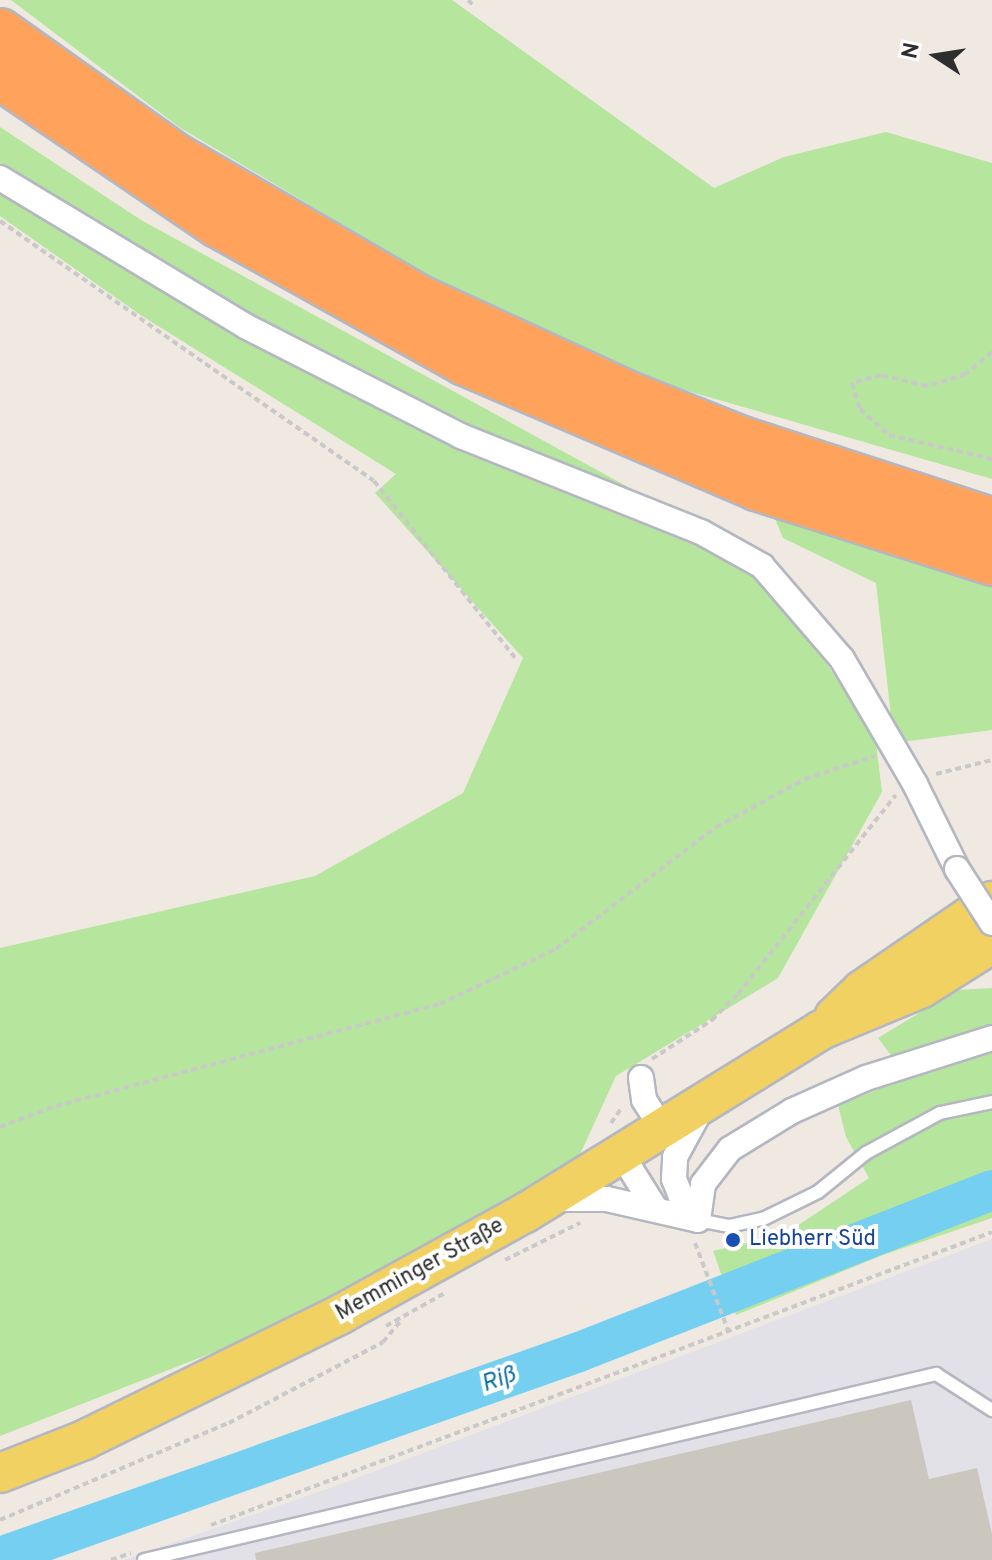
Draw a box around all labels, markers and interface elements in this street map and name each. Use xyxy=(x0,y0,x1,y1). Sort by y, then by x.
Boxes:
north arrow xyxy=(896,16,976,96)
text: N xyxy=(897,40,927,61)
street label: Memminger Straße xyxy=(331,1213,509,1327)
place label: Liebherr Süd xyxy=(749,1227,876,1253)
marker: Liebherr Süd xyxy=(724,1231,742,1249)
water label: Riß xyxy=(478,1362,520,1400)

